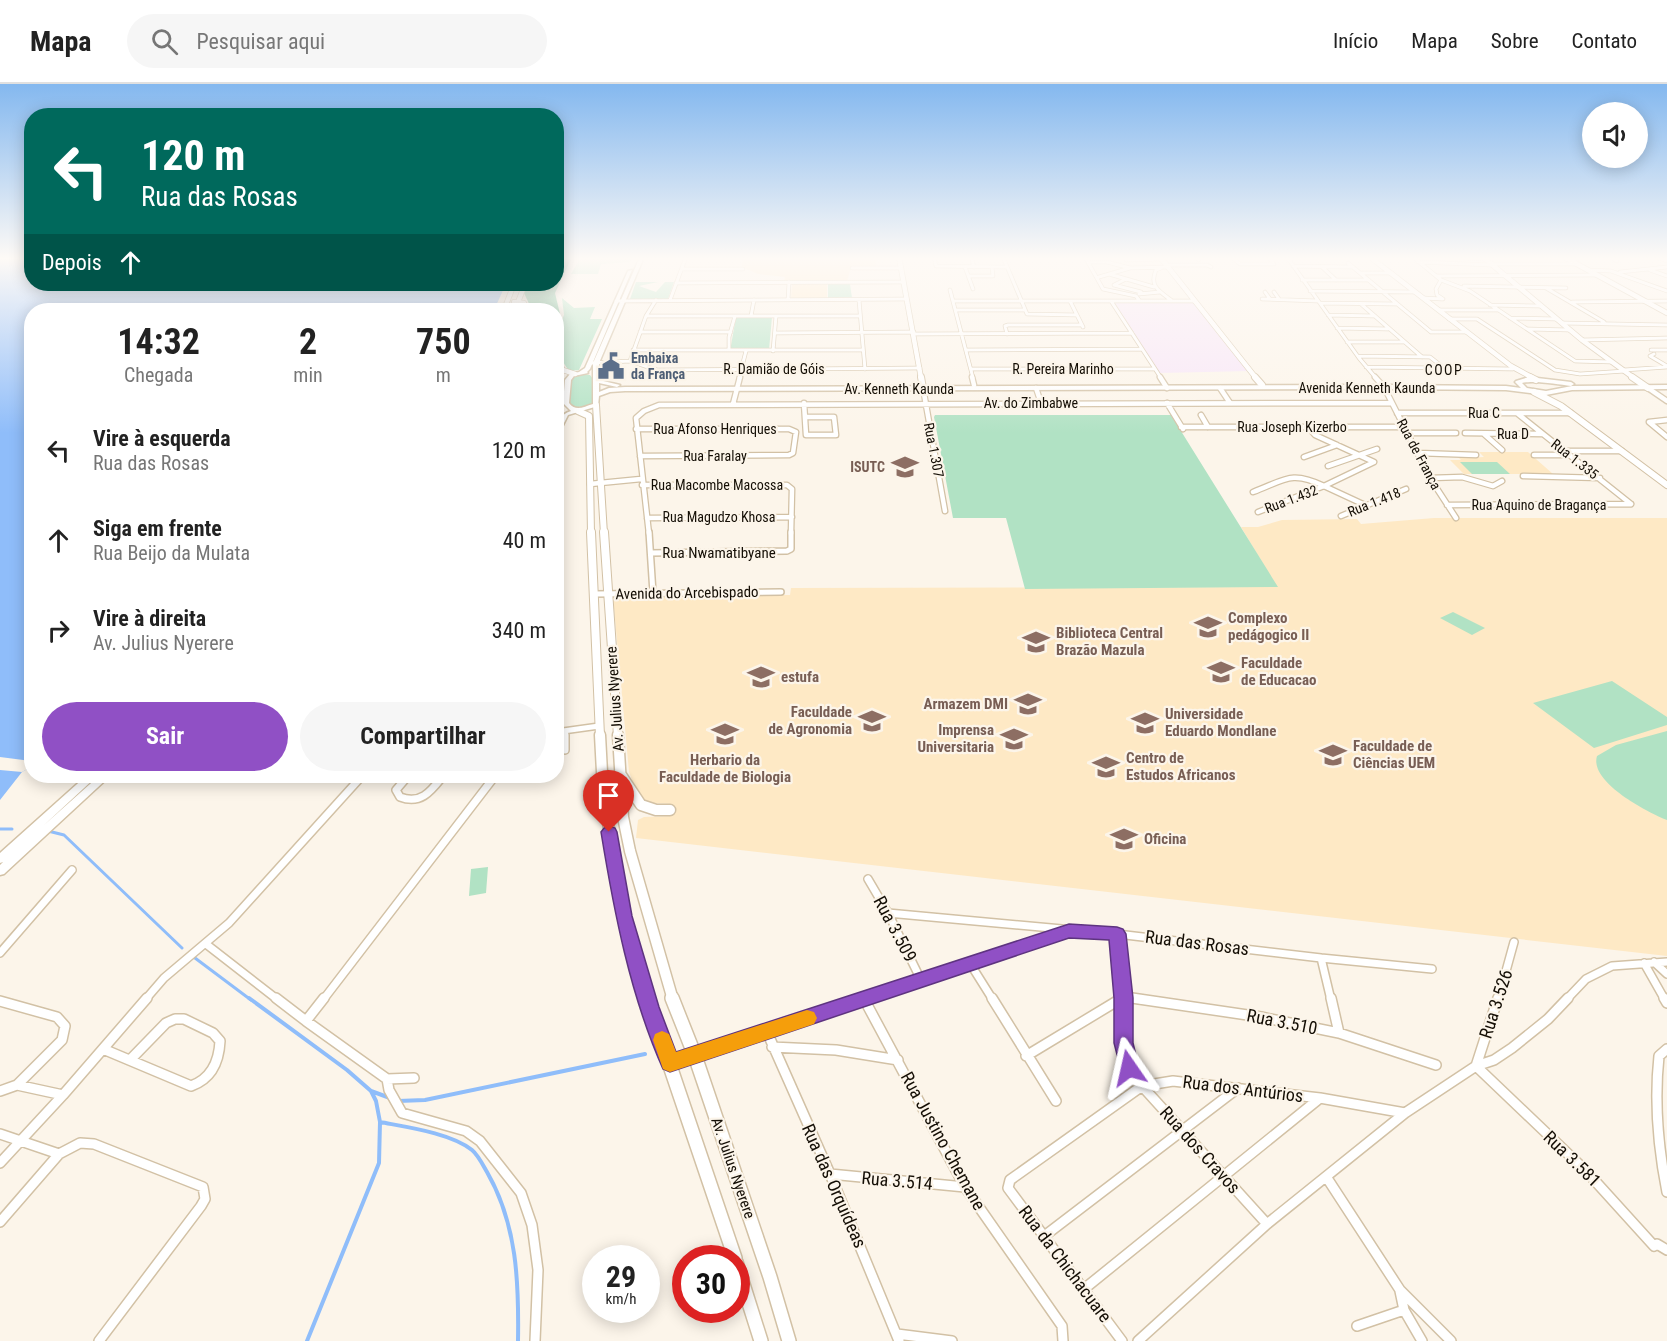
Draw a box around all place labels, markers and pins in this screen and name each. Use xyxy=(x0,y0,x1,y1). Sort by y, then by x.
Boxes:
place label: Embaixa da França xyxy=(631,350,686,382)
public building icon: Embaixa da França xyxy=(596,351,626,381)
school or university icon: ISUTC xyxy=(890,452,920,482)
place label: ISUTC xyxy=(850,459,885,475)
place label: Complexo pedágogico II xyxy=(1228,609,1309,644)
school or university icon: Complexo pedágogico II xyxy=(1193,612,1223,642)
place label: Biblioteca Central Brazão Mazula xyxy=(1056,624,1163,659)
school or university icon: Biblioteca Central Brazão Mazula xyxy=(1021,627,1051,657)
place label: Faculdade de Educacao xyxy=(1241,654,1317,689)
school or university icon: Faculdade de Educacao xyxy=(1206,657,1236,687)
school or university icon: estufa xyxy=(746,662,776,692)
place label: estufa xyxy=(781,668,819,686)
school or university icon: Armazem DMI xyxy=(1013,689,1043,719)
place label: Armazem DMI xyxy=(924,695,1008,713)
place label: Faculdade de Agronomia xyxy=(768,703,852,738)
place label: Universidade Eduardo Mondlane xyxy=(1165,705,1276,740)
school or university icon: Faculdade de Agronomia xyxy=(857,706,887,736)
school or university icon: Universidade Eduardo Mondlane xyxy=(1130,708,1160,738)
school or university icon: Herbario da Faculdade de Biologia xyxy=(710,719,740,749)
place label: Imprensa Universitaria xyxy=(917,721,994,756)
school or university icon: Imprensa Universitaria xyxy=(999,724,1029,754)
place label: Faculdade de Ciências UEM xyxy=(1353,737,1435,772)
school or university icon: Faculdade de Ciências UEM xyxy=(1318,740,1348,770)
place label: Centro de Estudos Africanos xyxy=(1126,749,1236,784)
place label: Herbario da Faculdade de Biologia xyxy=(659,751,791,786)
school or university icon: Centro de Estudos Africanos xyxy=(1091,752,1121,782)
pin xyxy=(583,770,634,832)
school or university icon: Oficina xyxy=(1109,824,1139,854)
place label: Oficina xyxy=(1144,830,1186,848)

